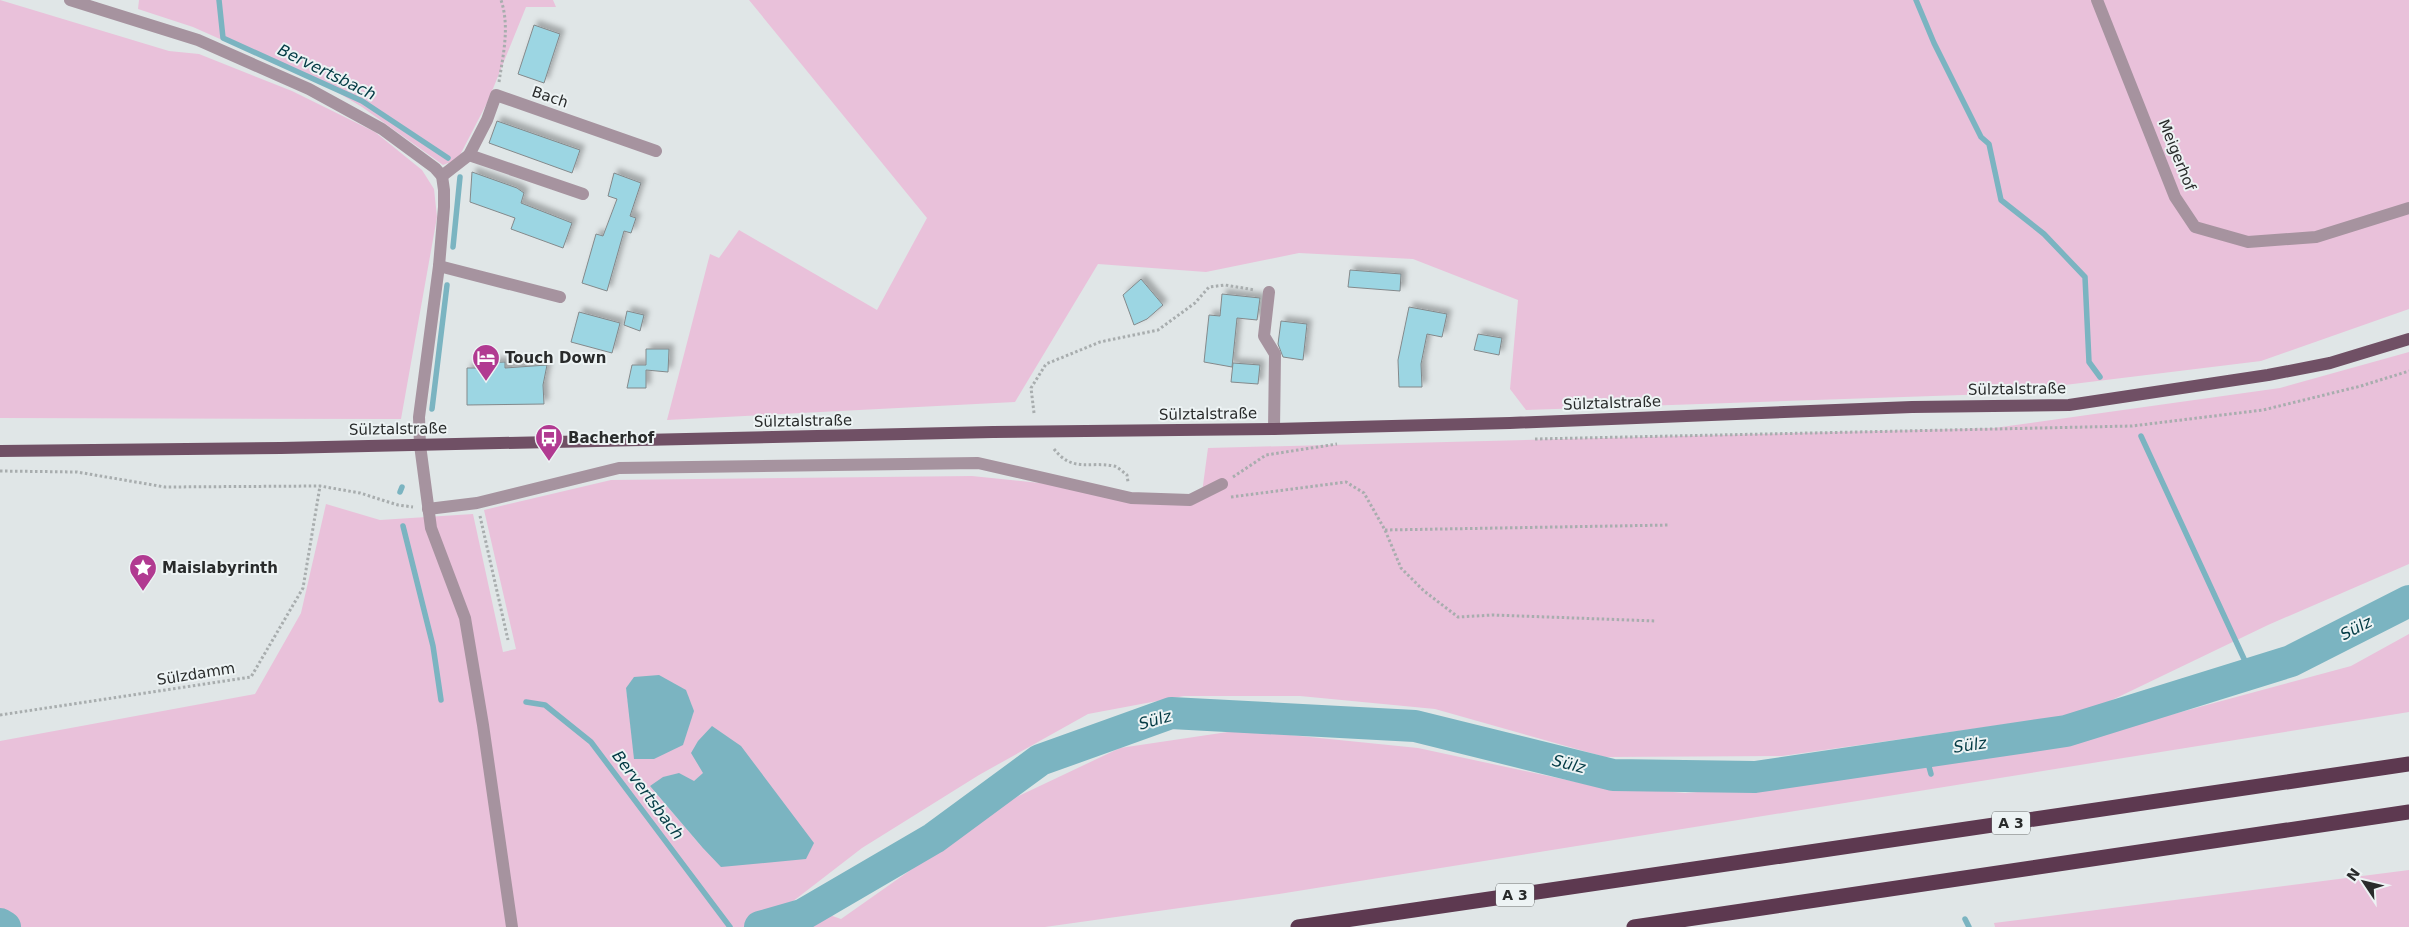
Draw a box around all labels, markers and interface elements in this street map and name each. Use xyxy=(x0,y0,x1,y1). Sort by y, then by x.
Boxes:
water label: Bervertsbach xyxy=(275,40,379,104)
street label: Bach xyxy=(529,82,571,112)
street label: Meigerhof xyxy=(2155,117,2200,194)
hotel icon: Touch Down xyxy=(471,343,501,382)
place label: Touch Down xyxy=(505,349,606,367)
street label: Sülztalstraße xyxy=(1968,379,2066,399)
street label: Sülztalstraße xyxy=(1563,392,1661,414)
street label: Sülztalstraße xyxy=(1159,404,1257,424)
street label: Sülztalstraße xyxy=(754,411,852,431)
street label: Sülztalstraße xyxy=(349,419,447,439)
bus stop icon: Bacherhof xyxy=(534,423,564,462)
place label: Bacherhof xyxy=(568,429,655,447)
place icon: Maislabyrinth xyxy=(128,553,158,592)
place label: Maislabyrinth xyxy=(162,559,278,577)
water label: Sülz xyxy=(2337,612,2376,644)
street label: Sülzdamm xyxy=(156,659,236,689)
water label: Sülz xyxy=(1136,706,1174,734)
water label: Sülz xyxy=(1952,733,1988,757)
water label: Bervertsbach xyxy=(608,747,688,843)
water label: Sülz xyxy=(1551,751,1588,777)
road number: A 3 xyxy=(1992,811,2030,834)
north arrow xyxy=(2339,857,2389,907)
text: N xyxy=(2343,865,2363,884)
road number: A 3 xyxy=(1496,884,1534,906)

